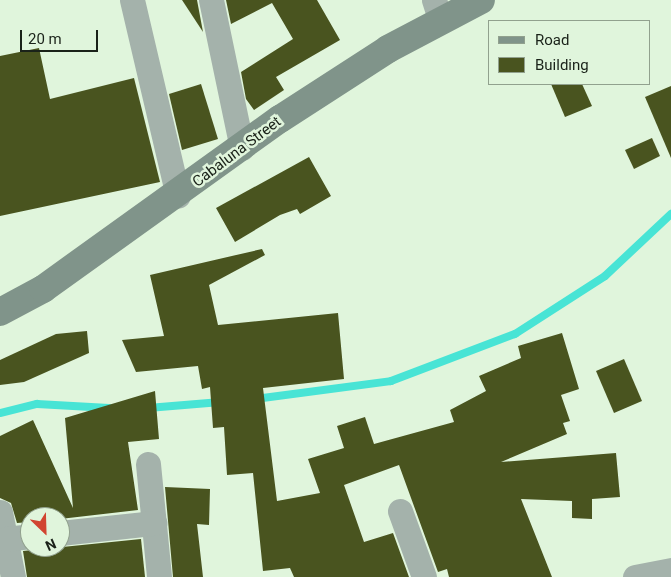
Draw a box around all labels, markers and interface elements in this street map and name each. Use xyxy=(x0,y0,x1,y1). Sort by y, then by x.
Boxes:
scale bar xyxy=(22,20,100,52)
legend xyxy=(488,20,651,85)
text: 20 m xyxy=(28,30,62,48)
text: Road xyxy=(535,31,569,49)
text: Building xyxy=(535,56,589,74)
street label: Cabaluna Street xyxy=(189,113,285,191)
north arrow xyxy=(20,507,70,557)
text: N xyxy=(43,535,58,554)

